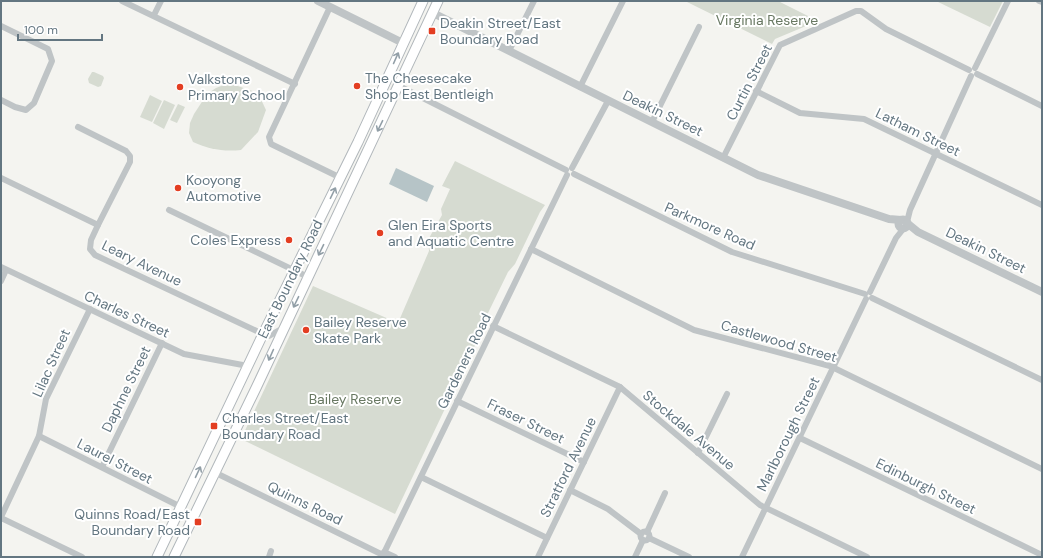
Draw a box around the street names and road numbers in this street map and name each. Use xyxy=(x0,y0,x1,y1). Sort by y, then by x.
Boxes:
street label: Curtin Street xyxy=(722,41,776,123)
street label: Deakin Street xyxy=(620,86,706,140)
street label: Latham Street xyxy=(873,104,963,160)
street label: Parkmore Road xyxy=(662,198,758,254)
street label: East Boundary Road xyxy=(253,217,327,341)
street label: Deakin Street xyxy=(943,223,1029,277)
street label: Leary Avenue xyxy=(99,236,185,290)
street label: Charles Street xyxy=(81,286,173,342)
street label: Gardeners Road xyxy=(433,310,495,412)
street label: Castlewood Street xyxy=(719,316,839,366)
street label: Lilac Street xyxy=(28,326,74,400)
street label: Daphne Street xyxy=(97,343,155,435)
street label: Marlborough Street xyxy=(752,374,824,494)
street label: Stockdale Avenue xyxy=(639,386,739,474)
street label: Fraser Street xyxy=(484,395,568,447)
street label: Stratford Avenue xyxy=(536,414,600,520)
street label: Laurel Street xyxy=(74,434,156,488)
street label: Edinburgh Street xyxy=(873,454,979,518)
street label: Quinns Road xyxy=(264,477,346,529)

